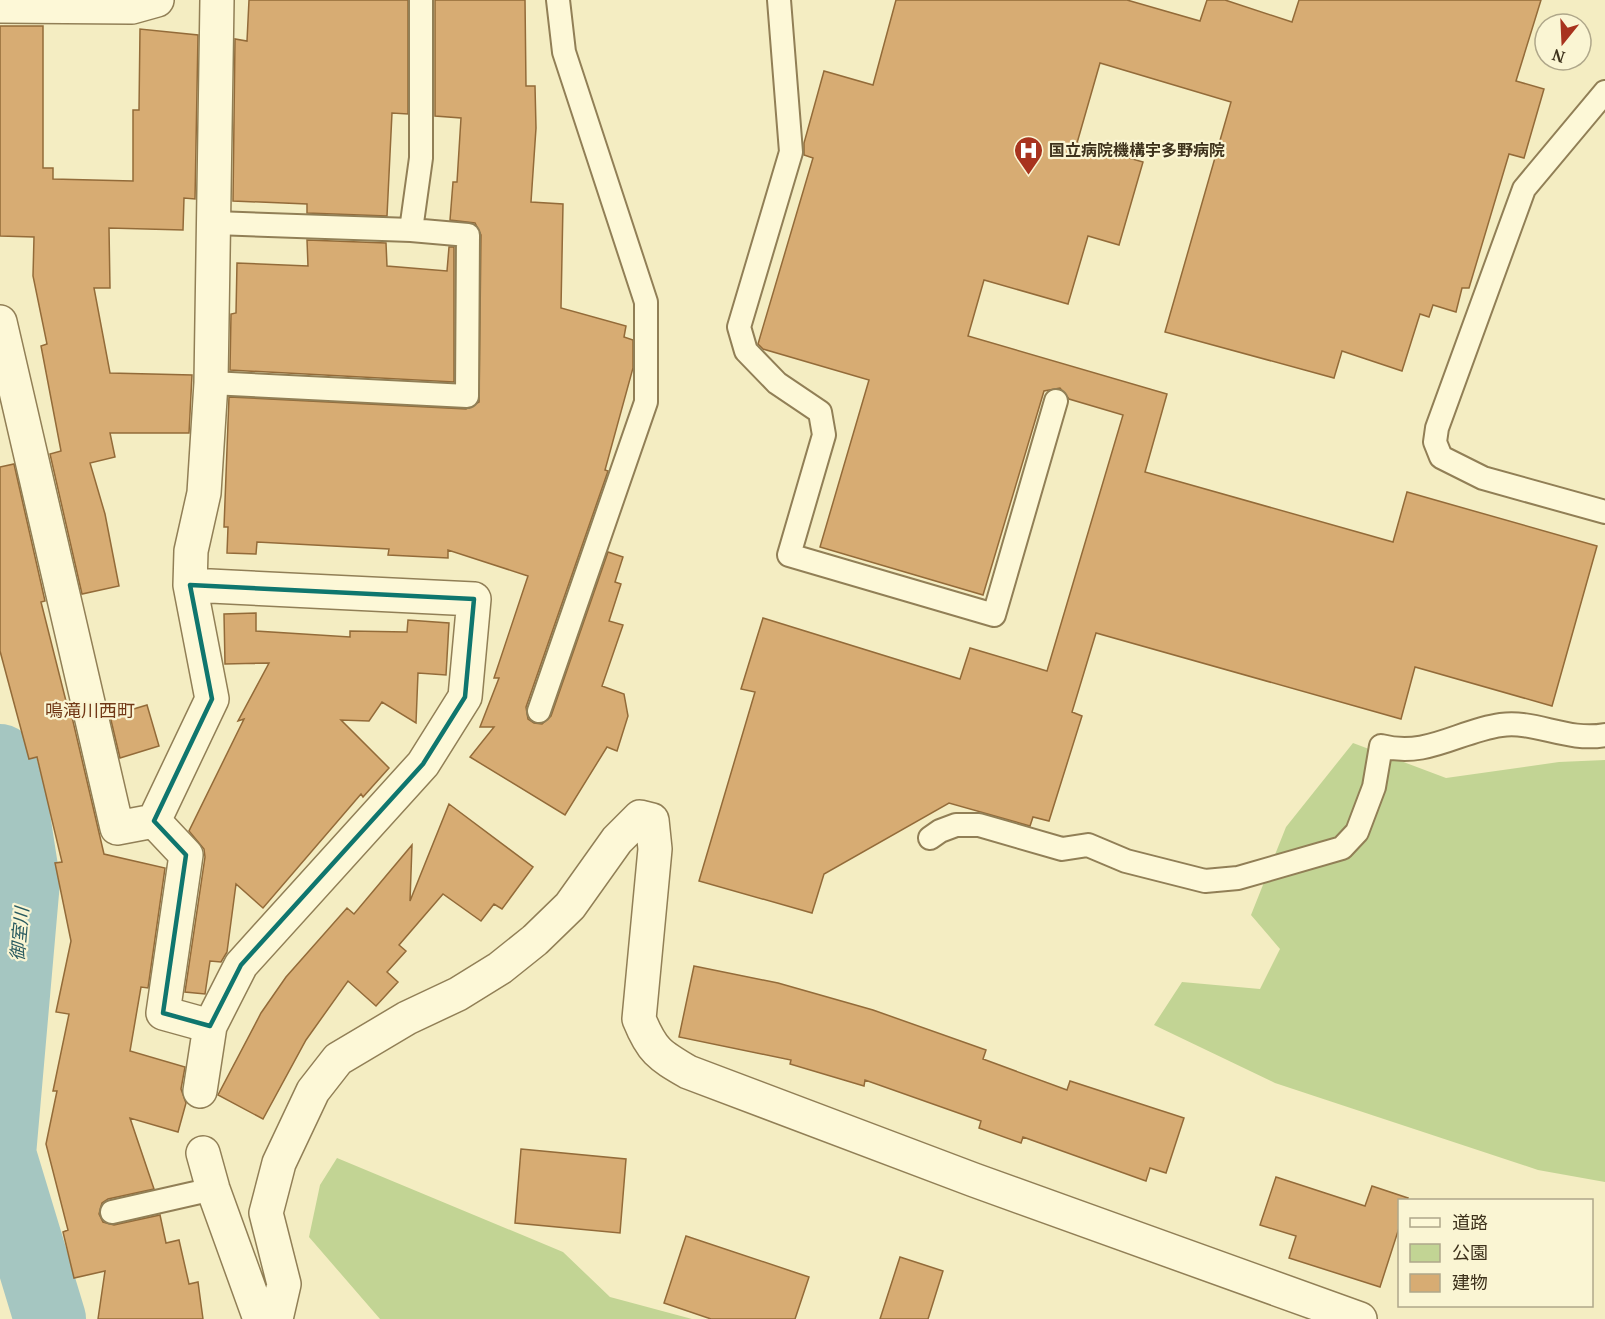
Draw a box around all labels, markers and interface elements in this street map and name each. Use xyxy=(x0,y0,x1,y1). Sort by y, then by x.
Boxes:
north arrow xyxy=(1533,12,1593,72)
text: N xyxy=(1549,44,1568,69)
hospital icon: 国立病院機構宇多野病院 xyxy=(1012,134,1044,176)
place label: 国立病院機構宇多野病院 xyxy=(1049,139,1225,161)
district label: 鳴滝川西町 xyxy=(45,698,135,722)
water label: 御室川 xyxy=(5,904,33,962)
legend xyxy=(1398,1199,1593,1307)
text: 道路 xyxy=(1452,1210,1488,1234)
text: 公園 xyxy=(1452,1240,1488,1264)
text: 建物 xyxy=(1452,1270,1488,1294)

